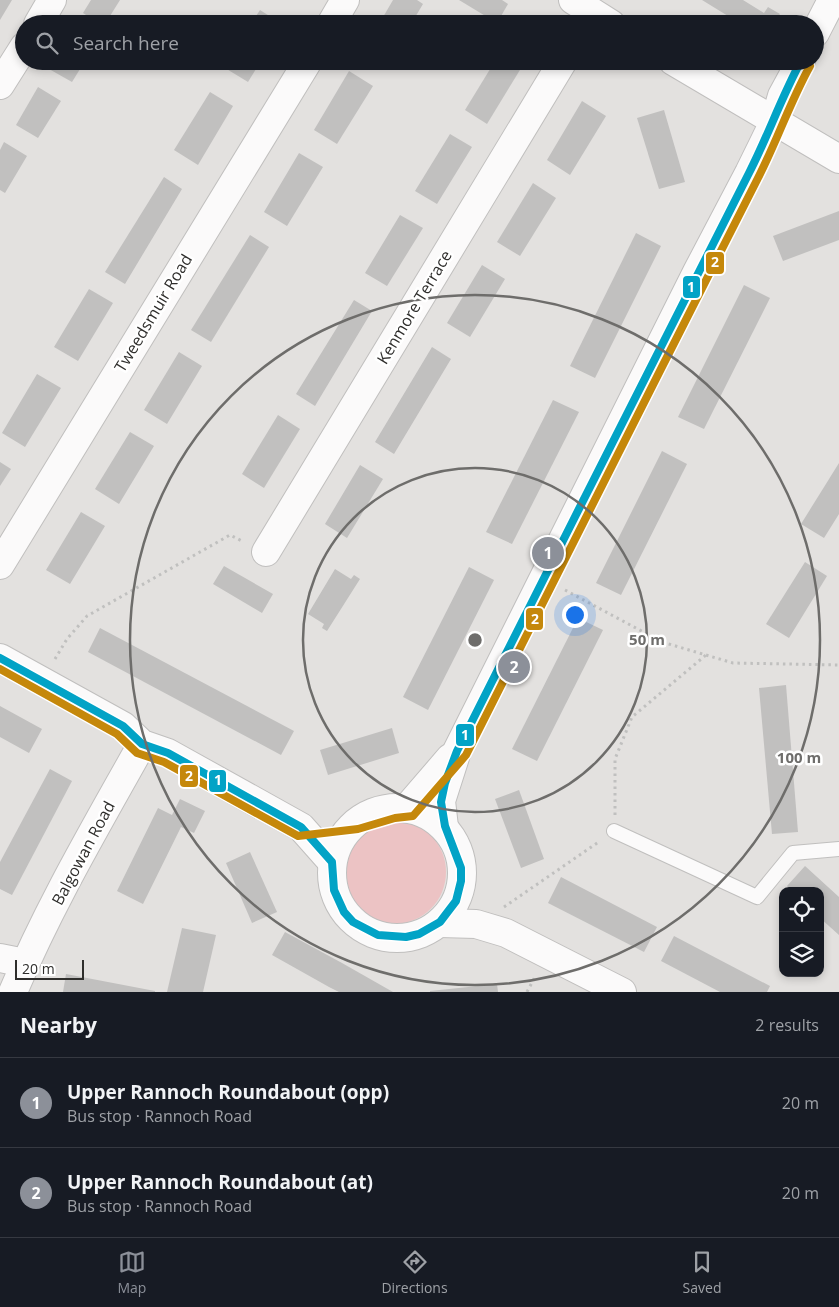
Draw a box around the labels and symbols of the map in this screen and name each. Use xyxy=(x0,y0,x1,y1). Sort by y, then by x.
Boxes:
street label: Kenmore Terrace xyxy=(371,246,457,368)
street label: Tweedsmuir Road xyxy=(109,250,197,376)
line badge: 2 xyxy=(705,251,725,275)
text: 2 xyxy=(711,252,719,271)
line badge: 1 xyxy=(682,275,701,299)
text: 1 xyxy=(687,277,695,296)
pin: 1 xyxy=(532,534,564,572)
your location xyxy=(562,602,588,628)
line badge: 2 xyxy=(525,607,544,631)
text: 2 xyxy=(531,609,539,628)
text: 50 m xyxy=(629,629,665,649)
centre of rings xyxy=(466,631,484,649)
pin: 2 xyxy=(498,648,530,686)
line badge: 1 xyxy=(455,723,475,747)
text: 1 xyxy=(461,725,469,744)
text: 100 m xyxy=(777,747,821,767)
line badge: 2 xyxy=(179,764,199,788)
text: 2 xyxy=(185,766,193,785)
line badge: 1 xyxy=(208,769,227,793)
text: 1 xyxy=(214,770,222,789)
street label: Balgowan Road xyxy=(46,797,120,909)
scale bar xyxy=(15,957,84,980)

